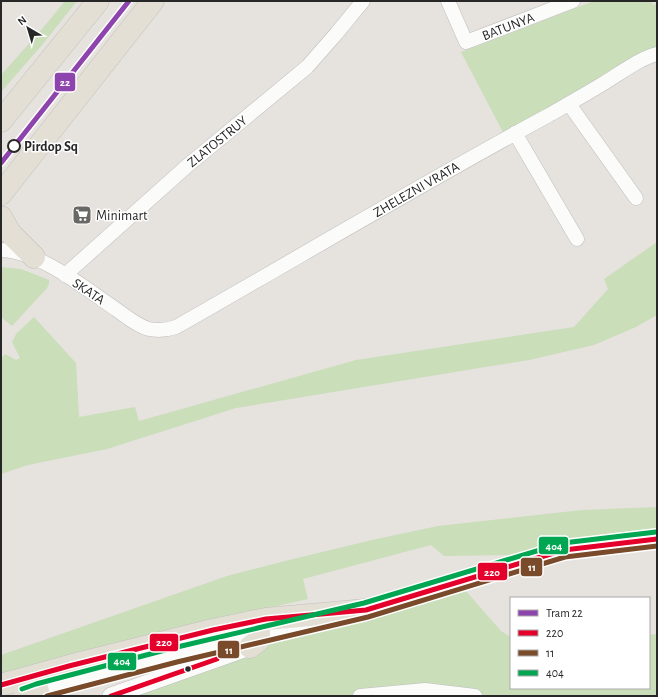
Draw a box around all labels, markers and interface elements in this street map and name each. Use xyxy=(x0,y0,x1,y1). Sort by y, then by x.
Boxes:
north arrow xyxy=(8,8,48,48)
street label: BATUNYA xyxy=(480,11,536,43)
text: N xyxy=(16,14,29,27)
line badge: 22 xyxy=(54,72,76,92)
text: 22 xyxy=(60,77,70,88)
street label: ZLATOSTRUY xyxy=(185,113,251,170)
marker: Pirdop Sq xyxy=(7,139,21,153)
place label: Pirdop Sq xyxy=(24,140,78,154)
street label: ZHELEZNI VRATA xyxy=(371,160,462,220)
supermarket icon: Minimart xyxy=(71,204,93,226)
place label: Minimart xyxy=(96,209,148,223)
street label: SKATA xyxy=(70,276,107,308)
line badge: 404 xyxy=(538,536,569,555)
text: 404 xyxy=(546,541,563,552)
line badge: 11 xyxy=(520,557,543,577)
line badge: 220 xyxy=(477,562,508,581)
text: 11 xyxy=(528,562,536,573)
text: 220 xyxy=(484,567,500,578)
legend xyxy=(510,597,650,689)
text: Tram 22 xyxy=(546,607,583,619)
text: 220 xyxy=(546,627,563,639)
line badge: 220 xyxy=(149,633,179,652)
text: 220 xyxy=(156,637,172,648)
line badge: 11 xyxy=(217,640,240,659)
text: 11 xyxy=(225,645,233,656)
text: 11 xyxy=(546,647,554,659)
line badge: 404 xyxy=(107,652,137,671)
text: 404 xyxy=(114,656,131,667)
unlabelled marker xyxy=(183,664,193,674)
text: 404 xyxy=(546,667,564,679)

